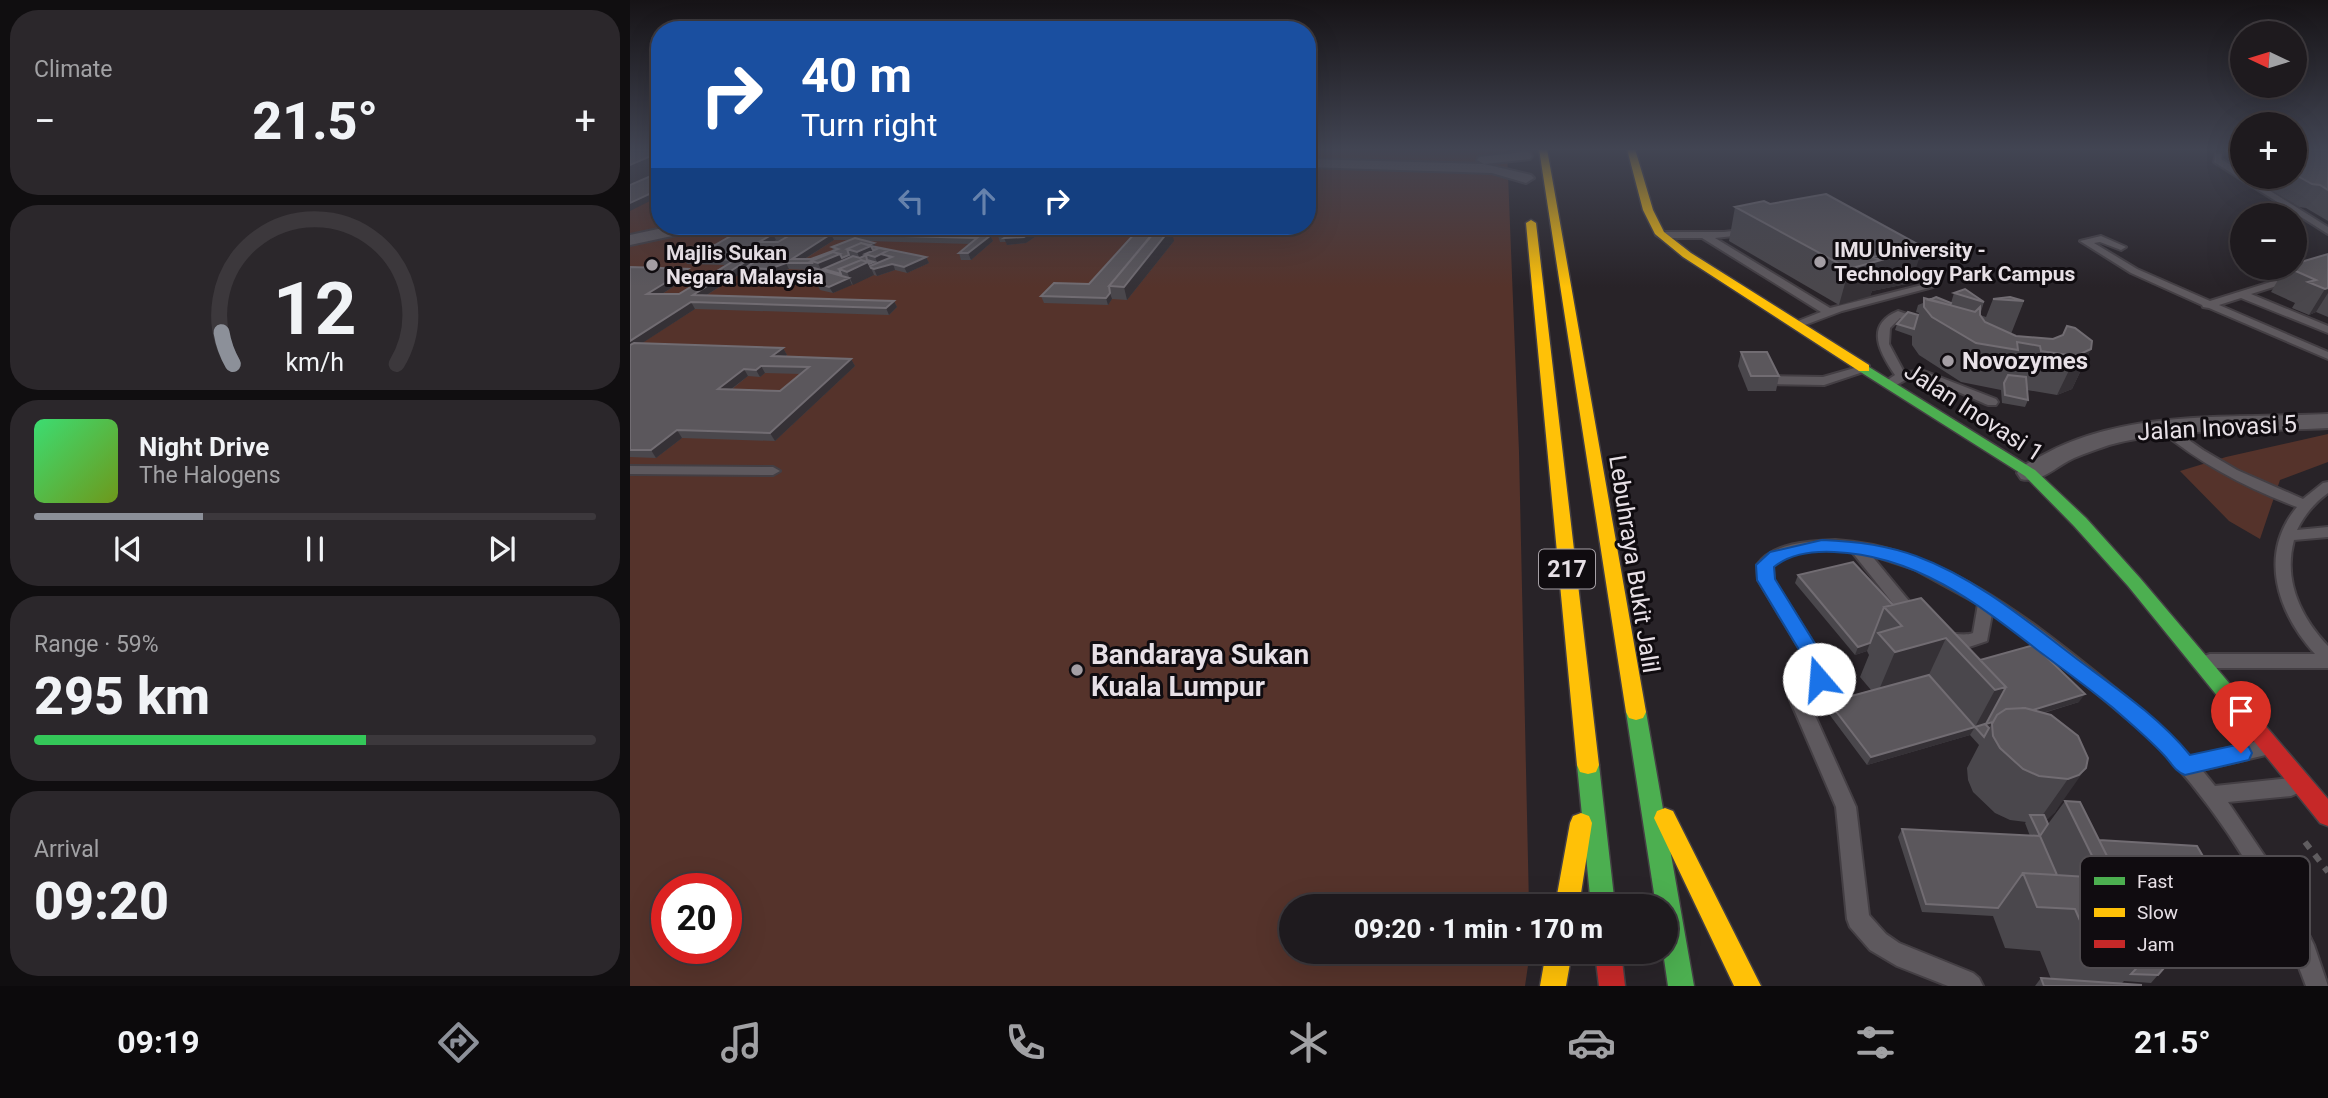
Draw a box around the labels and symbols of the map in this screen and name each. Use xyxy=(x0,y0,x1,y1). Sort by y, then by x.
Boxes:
north arrow xyxy=(2230,21,2306,98)
place label: IMU University - Technology Park Campus xyxy=(1834,238,2075,286)
place label: Majlis Sukan Negara Malaysia xyxy=(666,241,824,289)
marker: IMU University - Technology Park Campus xyxy=(1812,254,1828,270)
marker: Majlis Sukan Negara Malaysia xyxy=(644,257,660,273)
place label: Novozymes xyxy=(1962,347,2088,375)
marker: Novozymes xyxy=(1940,353,1956,369)
street label: Jalan Inovasi 1 xyxy=(1899,357,2049,467)
street label: Jalan Inovasi 5 xyxy=(2136,410,2298,446)
street label: Lebuhraya Bukit Jalil xyxy=(1603,453,1665,675)
road number: 217 xyxy=(1539,550,1595,589)
place label: Bandaraya Sukan Kuala Lumpur xyxy=(1091,638,1309,703)
position arrow xyxy=(1782,642,1856,716)
marker: Bandaraya Sukan Kuala Lumpur xyxy=(1069,662,1085,678)
pin xyxy=(2211,681,2271,753)
legend xyxy=(2080,856,2310,968)
text: Fast xyxy=(2137,870,2174,893)
speed limit sign: 20 xyxy=(651,873,742,964)
text: Slow xyxy=(2137,901,2178,924)
text: Jam xyxy=(2137,933,2174,956)

